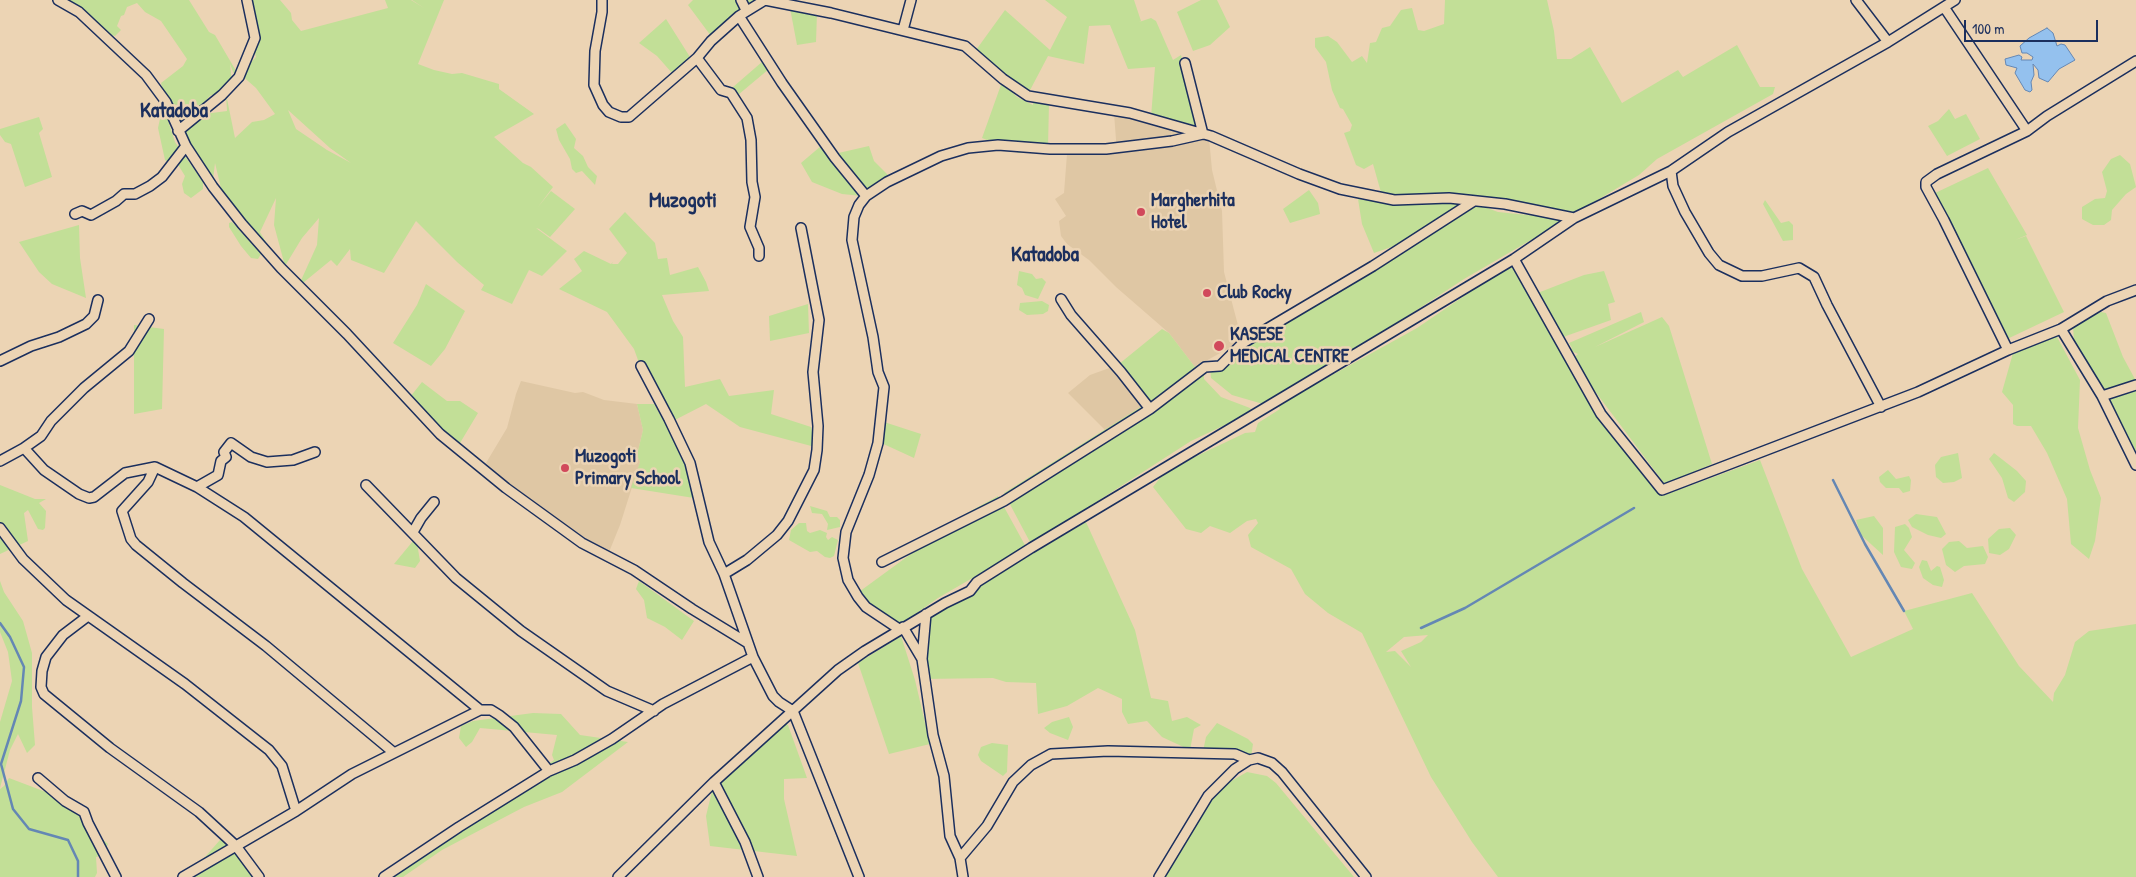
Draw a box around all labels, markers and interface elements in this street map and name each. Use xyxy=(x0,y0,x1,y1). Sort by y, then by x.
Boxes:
scale bar xyxy=(1966,10,2100,42)
text: 100 m xyxy=(1972,18,2005,39)
district label: Katadoba xyxy=(140,98,208,124)
district label: Muzogoti xyxy=(649,188,717,214)
place label: Margherhita Hotel xyxy=(1151,190,1235,234)
marker: Margherhita Hotel xyxy=(1135,206,1147,218)
district label: Katadoba xyxy=(1011,242,1079,268)
place label: Club Rocky xyxy=(1217,282,1292,304)
marker: Club Rocky xyxy=(1201,287,1213,299)
place label: KASESE MEDICAL CENTRE xyxy=(1230,324,1349,368)
marker: KASESE MEDICAL CENTRE xyxy=(1212,339,1226,353)
place label: Muzogoti Primary School xyxy=(575,446,680,490)
marker: Muzogoti Primary School xyxy=(559,462,571,474)

